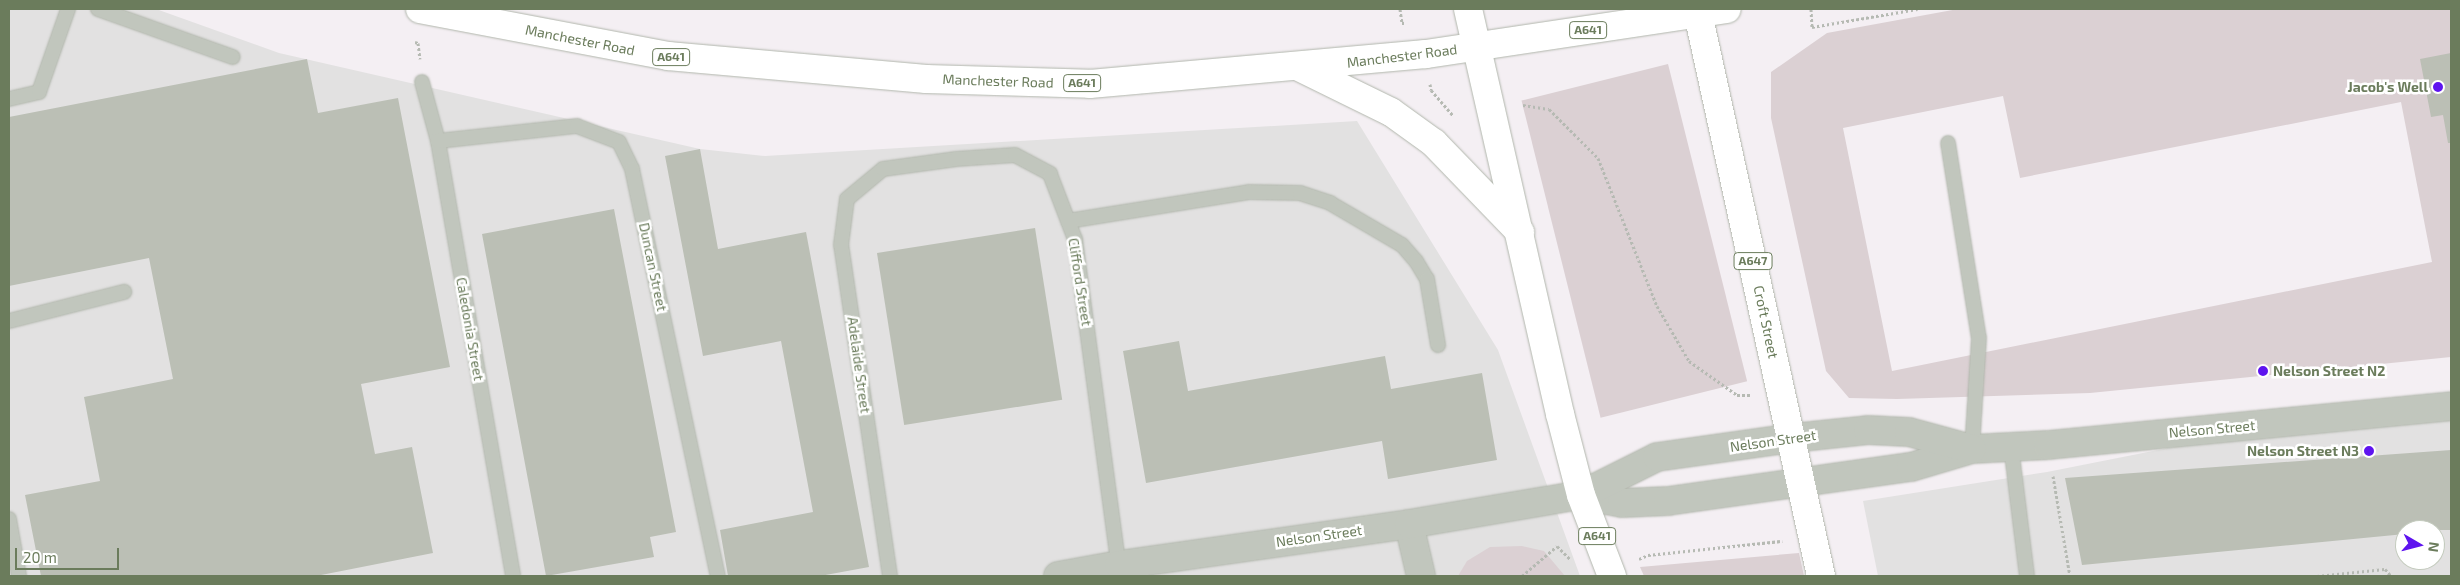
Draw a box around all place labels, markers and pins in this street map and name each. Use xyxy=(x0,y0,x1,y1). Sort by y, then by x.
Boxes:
place label: Jacob's Well xyxy=(2348,79,2428,95)
marker: Jacob's Well xyxy=(2432,81,2444,93)
place label: Nelson Street N2 xyxy=(2273,363,2385,379)
marker: Nelson Street N2 xyxy=(2257,365,2269,377)
place label: Nelson Street N3 xyxy=(2247,443,2359,459)
marker: Nelson Street N3 xyxy=(2363,445,2375,457)

